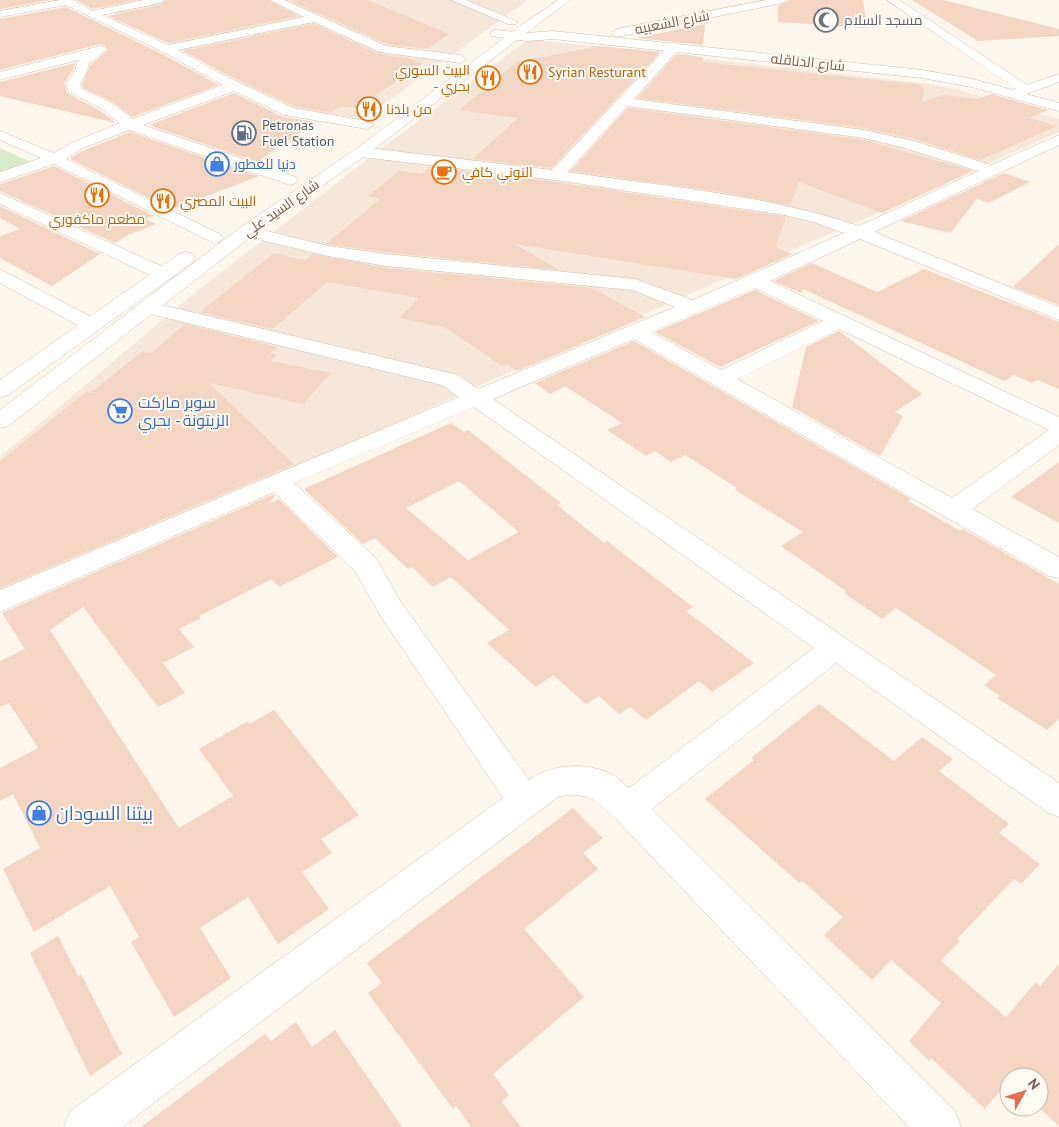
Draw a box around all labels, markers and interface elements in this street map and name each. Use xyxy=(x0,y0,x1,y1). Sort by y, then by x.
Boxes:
street label: شارع الشعبيه xyxy=(633,6,711,38)
mosque icon: مسجد السلام xyxy=(813,7,839,33)
place label: مسجد السلام xyxy=(844,11,923,30)
street label: شارع الدناقله xyxy=(770,49,846,75)
restaurant icon: Syrian Resturant xyxy=(517,59,543,85)
place label: البيت السوري - بحري xyxy=(395,61,470,98)
place label: Syrian Resturant xyxy=(548,63,646,81)
restaurant icon: البيت السوري - بحري xyxy=(475,65,501,91)
restaurant icon: من بلدنا xyxy=(356,96,382,122)
place label: من بلدنا xyxy=(386,100,432,118)
place label: Petronas Fuel Station xyxy=(262,116,335,150)
fuel station icon: Petronas Fuel Station xyxy=(231,120,257,146)
shop icon: دنيا للعطور xyxy=(204,151,230,177)
place label: دنيا للعطور xyxy=(233,155,296,173)
cafe icon: النوني كافي xyxy=(431,159,457,185)
place label: النوني كافي xyxy=(462,163,533,184)
street label: شارع السيد علي xyxy=(239,175,324,243)
restaurant icon: مطعم ماكفوري xyxy=(84,182,110,208)
restaurant icon: البيت المصري xyxy=(150,188,176,214)
place label: البيت المصري xyxy=(180,192,256,213)
place label: مطعم ماكفوري xyxy=(49,210,145,231)
place label: سوبر ماركت الزيتونة - بحري xyxy=(138,392,229,434)
supermarket icon: سوبر ماركت الزيتونة - بحري xyxy=(107,398,133,424)
shop icon: بيتنا السودان xyxy=(26,800,52,826)
place label: بيتنا السودان xyxy=(56,801,153,825)
north arrow xyxy=(999,1067,1049,1117)
text: N xyxy=(1024,1075,1044,1093)

